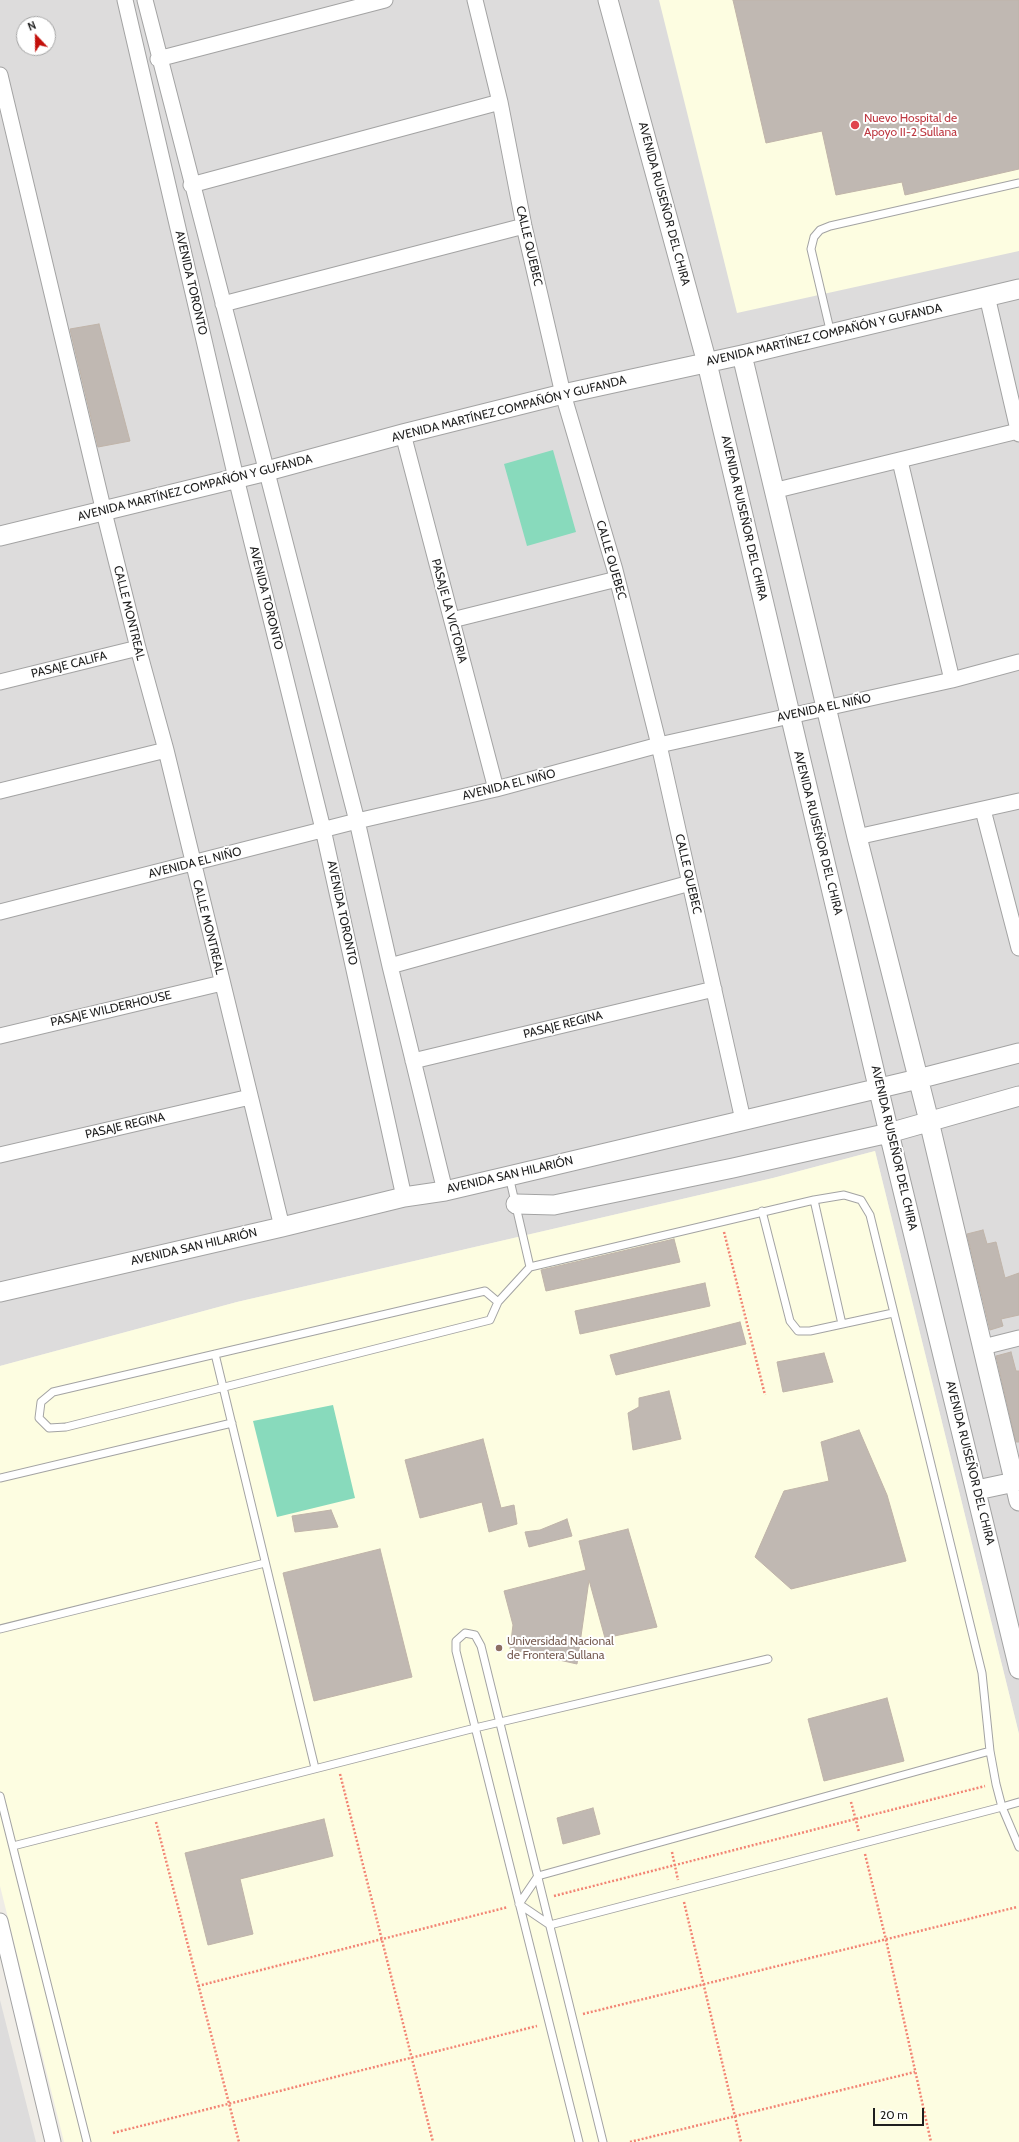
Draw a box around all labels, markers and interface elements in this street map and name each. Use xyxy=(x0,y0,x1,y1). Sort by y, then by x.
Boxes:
north arrow xyxy=(16,16,56,56)
text: N xyxy=(26,18,38,34)
place label: Nuevo Hospital de Apoyo II-2 Sullana xyxy=(864,111,957,139)
marker: Nuevo Hospital de Apoyo II-2 Sullana xyxy=(849,119,861,131)
street label: AVENIDA RUISEÑOR DEL CHIRA xyxy=(635,121,693,287)
street label: CALLE QUEBEC xyxy=(513,205,545,287)
street label: AVENIDA TORONTO xyxy=(172,229,210,337)
street label: AVENIDA MARTÍNEZ COMPAÑÓN Y GUFANDA xyxy=(705,301,943,369)
street label: AVENIDA MARTÍNEZ COMPAÑÓN Y GUFANDA xyxy=(390,373,628,445)
street label: AVENIDA RUISEÑOR DEL CHIRA xyxy=(718,434,770,602)
street label: AVENIDA MARTÍNEZ COMPAÑÓN Y GUFANDA xyxy=(76,452,314,524)
street label: CALLE QUEBEC xyxy=(593,519,629,601)
street label: AVENIDA TORONTO xyxy=(246,545,286,651)
street label: PASAJE LA VICTORIA xyxy=(428,557,470,665)
street label: CALLE MONTREAL xyxy=(110,564,148,662)
street label: PASAJE CALIFA xyxy=(30,649,108,681)
street label: AVENIDA EL NIÑO xyxy=(776,691,872,725)
street label: AVENIDA RUISEÑOR DEL CHIRA xyxy=(791,749,845,917)
street label: AVENIDA EL NIÑO xyxy=(461,766,557,804)
street label: CALLE QUEBEC xyxy=(672,833,704,915)
street label: AVENIDA EL NIÑO xyxy=(147,844,243,882)
street label: AVENIDA TORONTO xyxy=(324,859,360,967)
street label: CALLE MONTREAL xyxy=(189,878,227,976)
street label: PASAJE WILDERHOUSE xyxy=(49,988,173,1030)
street label: PASAJE REGINA xyxy=(522,1008,604,1042)
street label: AVENIDA RUISEÑOR DEL CHIRA xyxy=(868,1064,920,1232)
street label: PASAJE REGINA xyxy=(84,1110,166,1142)
street label: AVENIDA SAN HILARIÓN xyxy=(445,1153,575,1197)
street label: AVENIDA SAN HILARIÓN xyxy=(129,1225,259,1269)
street label: AVENIDA RUISEÑOR DEL CHIRA xyxy=(943,1379,997,1547)
place label: Universidad Nacional de Frontera Sullana xyxy=(507,1634,614,1662)
marker: Universidad Nacional de Frontera Sullana xyxy=(494,1643,504,1653)
scale bar xyxy=(875,2100,926,2126)
text: 20 m xyxy=(880,2107,908,2122)

